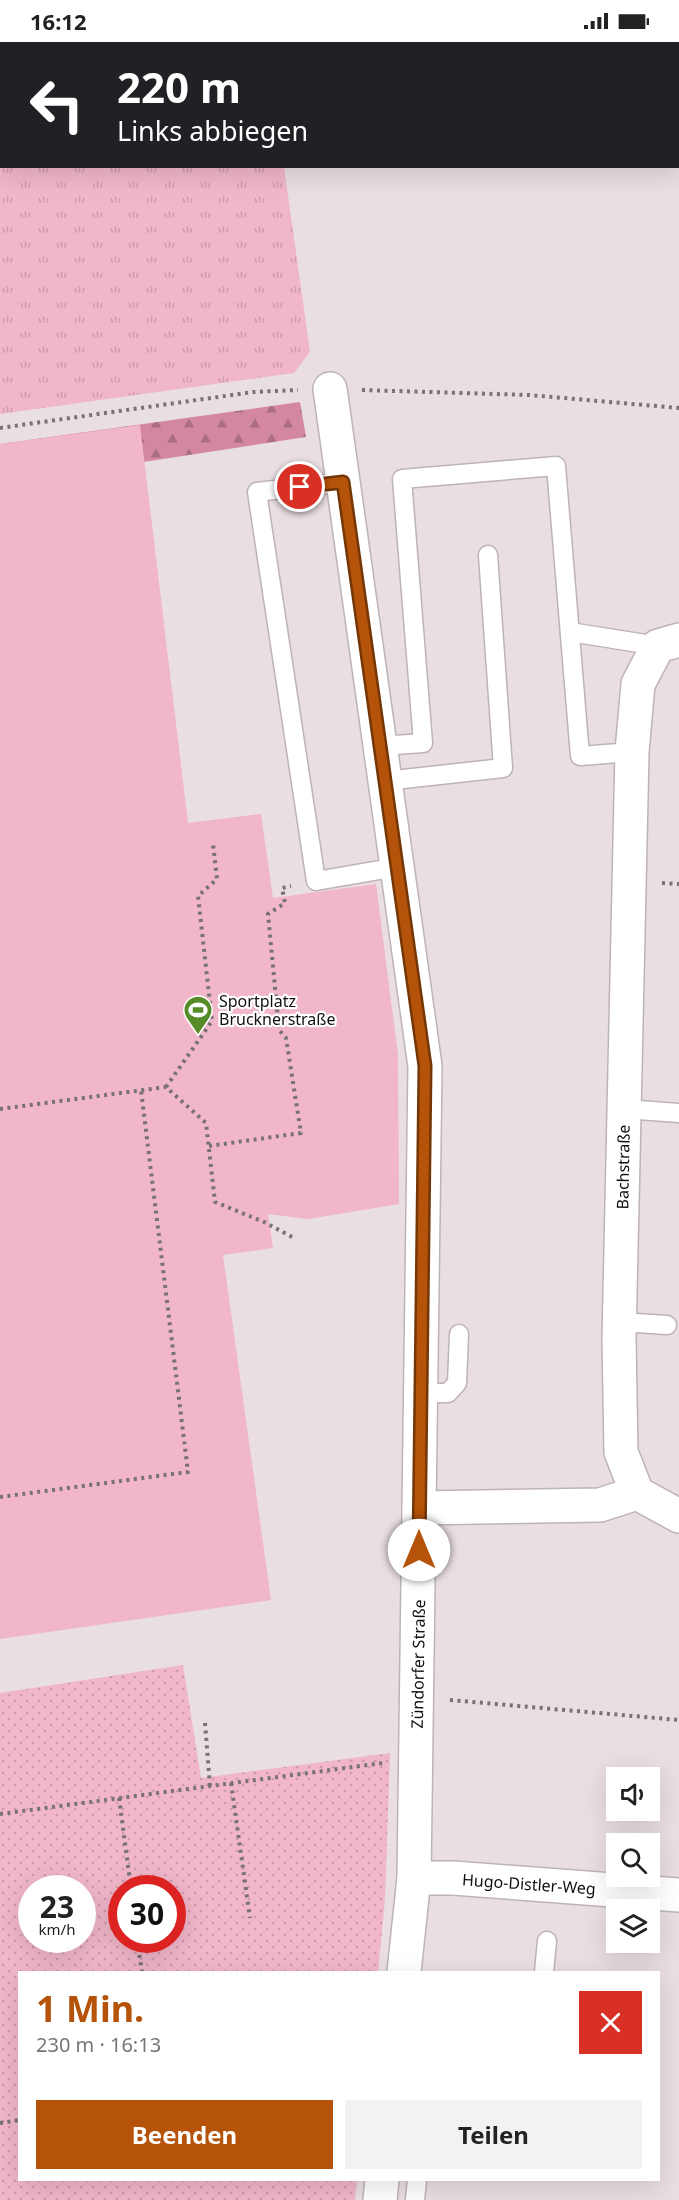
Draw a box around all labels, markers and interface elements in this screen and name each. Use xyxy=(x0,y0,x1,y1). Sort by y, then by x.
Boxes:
text: 16:12 xyxy=(30,6,87,36)
text: 220 m xyxy=(117,58,241,115)
icon: left xyxy=(18,66,96,144)
text: Links abbiegen xyxy=(117,112,308,149)
pin xyxy=(274,461,325,512)
icon: arrive xyxy=(283,470,316,503)
place label: Sportplatz Brucknerstraße xyxy=(219,990,335,1030)
sports icon: Sportplatz Brucknerstraße xyxy=(182,994,214,1036)
street label: Bachstraße xyxy=(611,1124,635,1210)
position arrow xyxy=(387,1518,451,1582)
street label: Zündorfer Straße xyxy=(406,1599,430,1729)
map controls xyxy=(606,1767,660,1953)
button: sound xyxy=(606,1767,660,1821)
button: search xyxy=(606,1833,660,1887)
street label: Hugo-Distler-Weg xyxy=(461,1868,597,1900)
speed limit sign: 30 xyxy=(108,1875,186,1953)
text: 23 xyxy=(40,1886,74,1927)
button: layers xyxy=(606,1899,660,1953)
text: km/h xyxy=(39,1919,75,1939)
text: 1 Min. xyxy=(36,1984,144,2033)
button: close xyxy=(579,1991,642,2054)
text: 230 m · 16:13 xyxy=(36,2031,161,2058)
button: Beenden xyxy=(36,2100,333,2169)
button: Teilen xyxy=(345,2100,642,2169)

